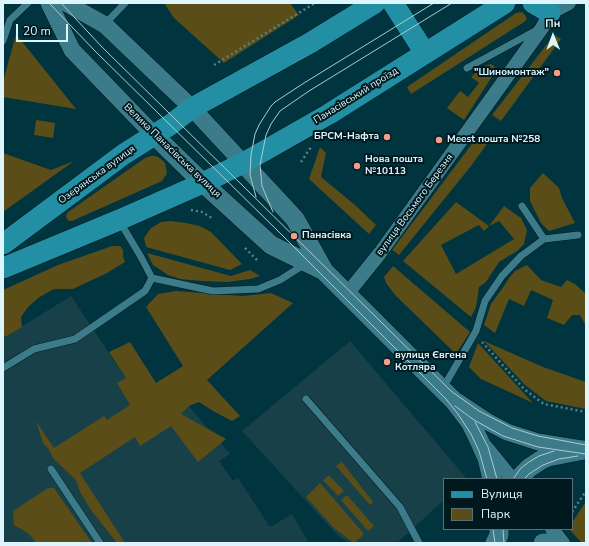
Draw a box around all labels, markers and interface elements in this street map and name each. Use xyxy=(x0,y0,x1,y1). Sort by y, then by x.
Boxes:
scale bar xyxy=(18,16,70,42)
north arrow xyxy=(533,16,573,56)
text: Пн xyxy=(545,16,560,31)
text: 20 m xyxy=(23,23,51,39)
street label: Панасівський проїзд xyxy=(312,65,400,127)
place label: "Шиномонтаж" xyxy=(474,67,549,79)
marker: "Шиномонтаж" xyxy=(552,68,562,78)
street label: Велика Панасівська вулиця xyxy=(121,101,223,201)
place label: БРСМ-Нафта xyxy=(314,131,379,143)
marker: БРСМ-Нафта xyxy=(382,132,392,142)
place label: Meest пошта №258 xyxy=(447,134,540,146)
marker: Meest пошта №258 xyxy=(434,135,444,145)
street label: Озерянська вулиця xyxy=(56,143,138,207)
street label: вулиця Восьмого Березня xyxy=(374,152,456,258)
place label: Нова пошта №10113 xyxy=(365,154,423,178)
marker: Нова пошта №10113 xyxy=(352,161,362,171)
place label: Панасівка xyxy=(302,230,351,242)
marker: Панасівка xyxy=(289,231,299,241)
place label: вулиця Євгена Котляра xyxy=(395,350,467,374)
marker: вулиця Євгена Котляра xyxy=(382,357,392,367)
legend xyxy=(443,478,573,530)
text: Вулиця xyxy=(481,486,523,502)
text: Парк xyxy=(481,506,510,522)

